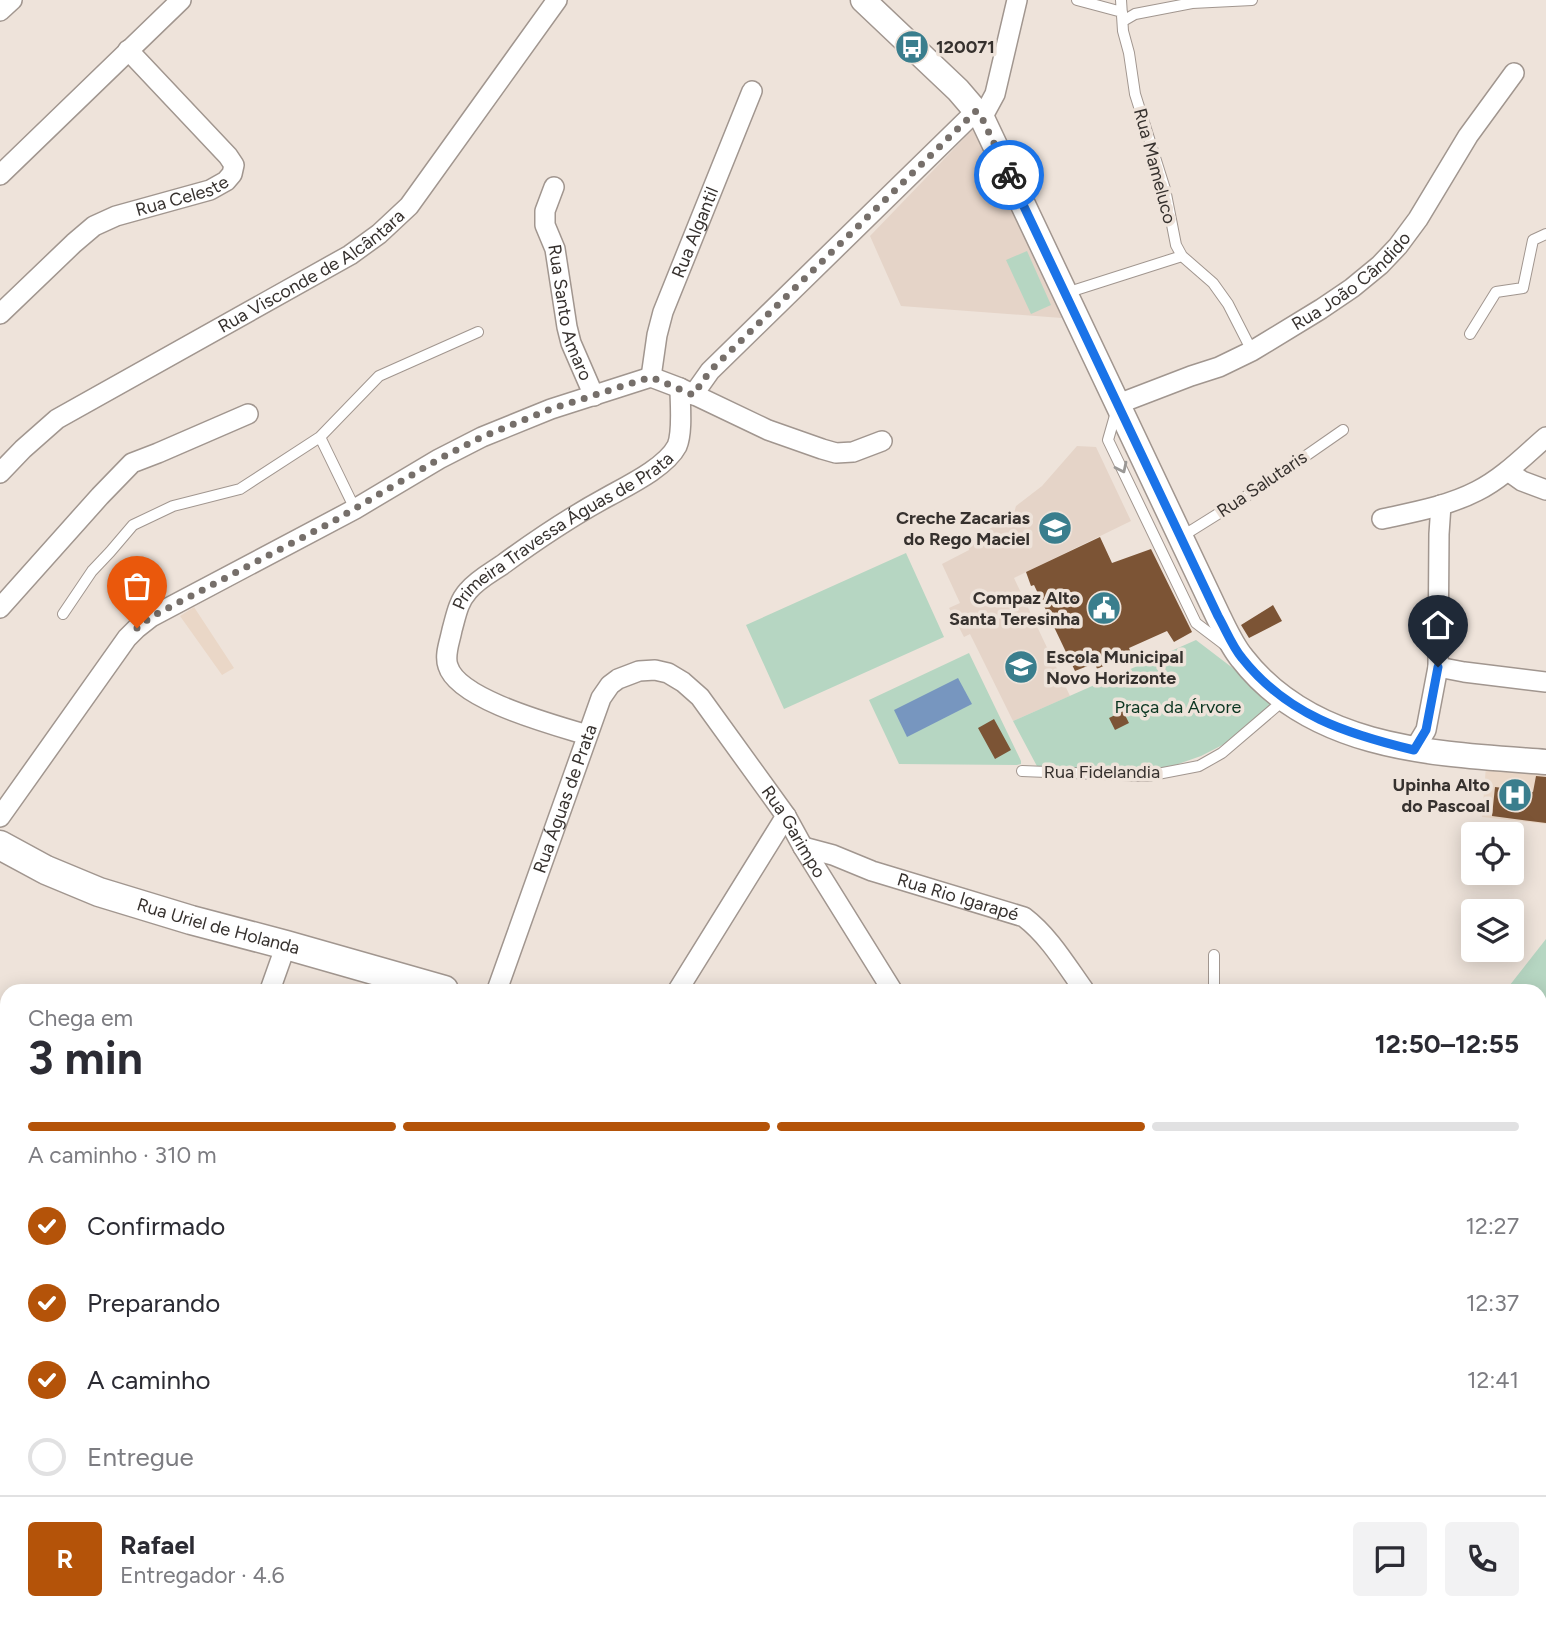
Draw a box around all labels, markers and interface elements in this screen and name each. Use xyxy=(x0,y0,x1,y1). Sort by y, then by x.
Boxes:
bus stop icon: 120071 xyxy=(893,28,931,66)
place label: 120071 xyxy=(936,36,995,58)
street label: Rua Mameluco xyxy=(1129,106,1181,226)
courier xyxy=(974,140,1044,210)
icon: bike xyxy=(990,156,1028,194)
street label: Rua Celeste xyxy=(133,171,233,221)
street label: Rua Algantil xyxy=(667,184,723,281)
street label: Rua Visconde de Alcântara xyxy=(214,205,409,338)
street label: Rua João Cândido xyxy=(1288,228,1415,335)
street label: Rua Santo Amaro xyxy=(543,243,597,384)
street label: Rua Salutaris xyxy=(1213,446,1311,522)
street label: Primeira Travessa Águas de Prata xyxy=(448,448,678,613)
one-way arrow xyxy=(1113,461,1127,473)
place label: Creche Zacarias do Rego Maciel xyxy=(896,507,1031,550)
school or university icon: Creche Zacarias do Rego Maciel xyxy=(1036,509,1074,547)
pin xyxy=(107,556,167,628)
icon: bag xyxy=(118,567,156,605)
place label: Compaz Alto Santa Teresinha xyxy=(949,587,1080,630)
public building icon: Compaz Alto Santa Teresinha xyxy=(1085,589,1123,627)
pin xyxy=(1408,595,1468,667)
icon: home xyxy=(1419,606,1457,644)
place label: Escola Municipal Novo Horizonte xyxy=(1046,646,1184,689)
school or university icon: Escola Municipal Novo Horizonte xyxy=(1002,648,1040,686)
park label: Praça da Árvore xyxy=(1115,696,1242,718)
street label: Rua Águas de Prata xyxy=(529,721,602,876)
street label: Rua Fidelandia xyxy=(1044,761,1160,783)
place label: Upinha Alto do Pascoal xyxy=(1393,774,1490,817)
hospital icon: Upinha Alto do Pascoal xyxy=(1496,776,1534,814)
street label: Rua Garimpo xyxy=(757,781,830,882)
map controls xyxy=(1461,822,1524,962)
button: locate xyxy=(1461,822,1524,885)
street label: Rua Rio Igarapé xyxy=(895,868,1021,926)
street label: Rua Uriel de Holanda xyxy=(134,893,302,959)
button: layers xyxy=(1461,899,1524,962)
text: Chega em xyxy=(28,1004,133,1032)
text: 12:50–12:55 xyxy=(1375,1028,1519,1060)
text: 3 min xyxy=(28,1030,143,1086)
text: A caminho · 310 m xyxy=(28,1141,217,1169)
icon: check xyxy=(28,1207,66,1245)
text: Confirmado xyxy=(87,1210,225,1242)
text: 12:27 xyxy=(1466,1212,1519,1240)
icon: check xyxy=(28,1284,66,1322)
text: Preparando xyxy=(87,1287,220,1319)
text: 12:37 xyxy=(1466,1289,1519,1317)
icon: check xyxy=(28,1361,66,1399)
text: A caminho xyxy=(87,1364,211,1396)
text: 12:41 xyxy=(1467,1366,1519,1394)
text: Entregue xyxy=(87,1441,194,1473)
button: chat xyxy=(1353,1522,1427,1596)
button: phone xyxy=(1445,1522,1519,1596)
text: Rafael xyxy=(120,1529,195,1561)
text: R xyxy=(57,1543,73,1575)
text: Entregador · 4.6 xyxy=(120,1561,285,1589)

